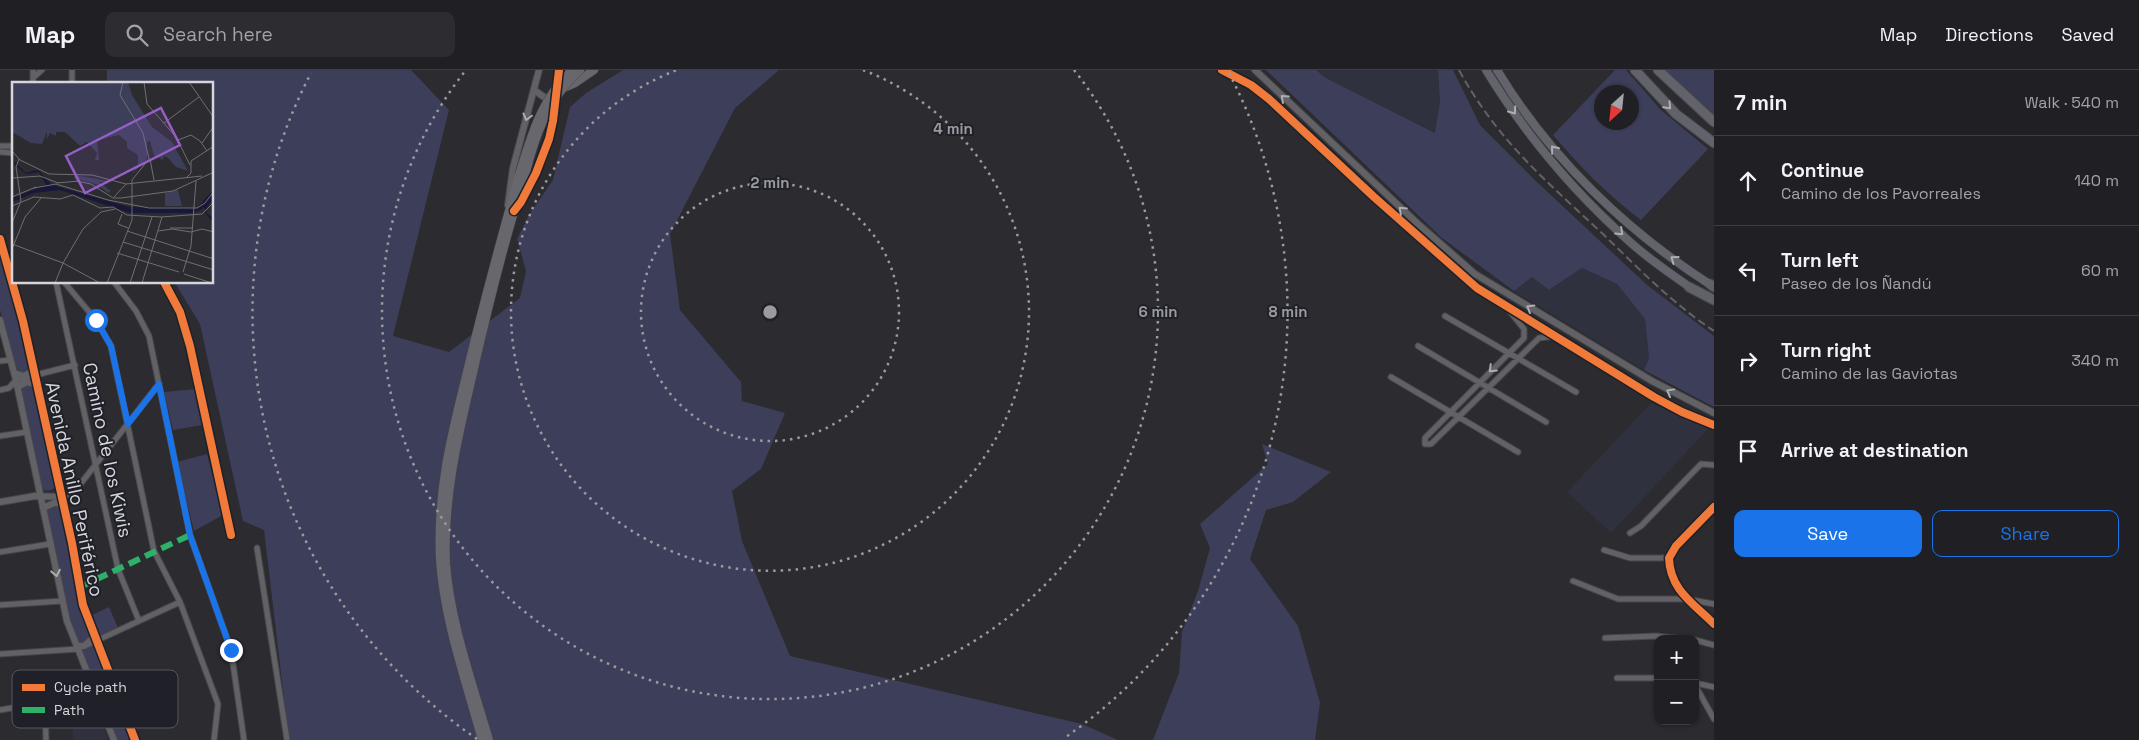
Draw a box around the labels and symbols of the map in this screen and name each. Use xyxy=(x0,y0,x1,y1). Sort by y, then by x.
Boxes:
inset map xyxy=(12,82,214,284)
north arrow xyxy=(1594,85,1639,130)
one-way arrow xyxy=(1281,95,1290,104)
one-way arrow xyxy=(1662,100,1671,109)
one-way arrow xyxy=(1507,105,1516,114)
one-way arrow xyxy=(522,113,533,122)
text: 4 min xyxy=(933,119,973,138)
one-way arrow xyxy=(1551,146,1560,155)
text: 2 min xyxy=(751,173,789,192)
one-way arrow xyxy=(1399,207,1408,216)
one-way arrow xyxy=(1614,226,1623,235)
one-way arrow xyxy=(1670,256,1680,265)
text: 6 min xyxy=(1138,302,1178,321)
text: 8 min xyxy=(1269,302,1307,321)
centre of rings xyxy=(761,303,779,321)
one-way arrow xyxy=(1527,305,1536,315)
route start xyxy=(85,309,108,332)
street label: Camino de los Kiwis xyxy=(77,360,138,540)
one-way arrow xyxy=(1489,363,1498,372)
street label: Avenida Anillo Periférico xyxy=(39,379,110,599)
one-way arrow xyxy=(1666,388,1675,398)
one-way arrow xyxy=(51,569,61,578)
route end xyxy=(220,639,243,662)
legend xyxy=(12,670,178,728)
text: Cycle path xyxy=(54,678,127,696)
text: Path xyxy=(54,701,85,719)

